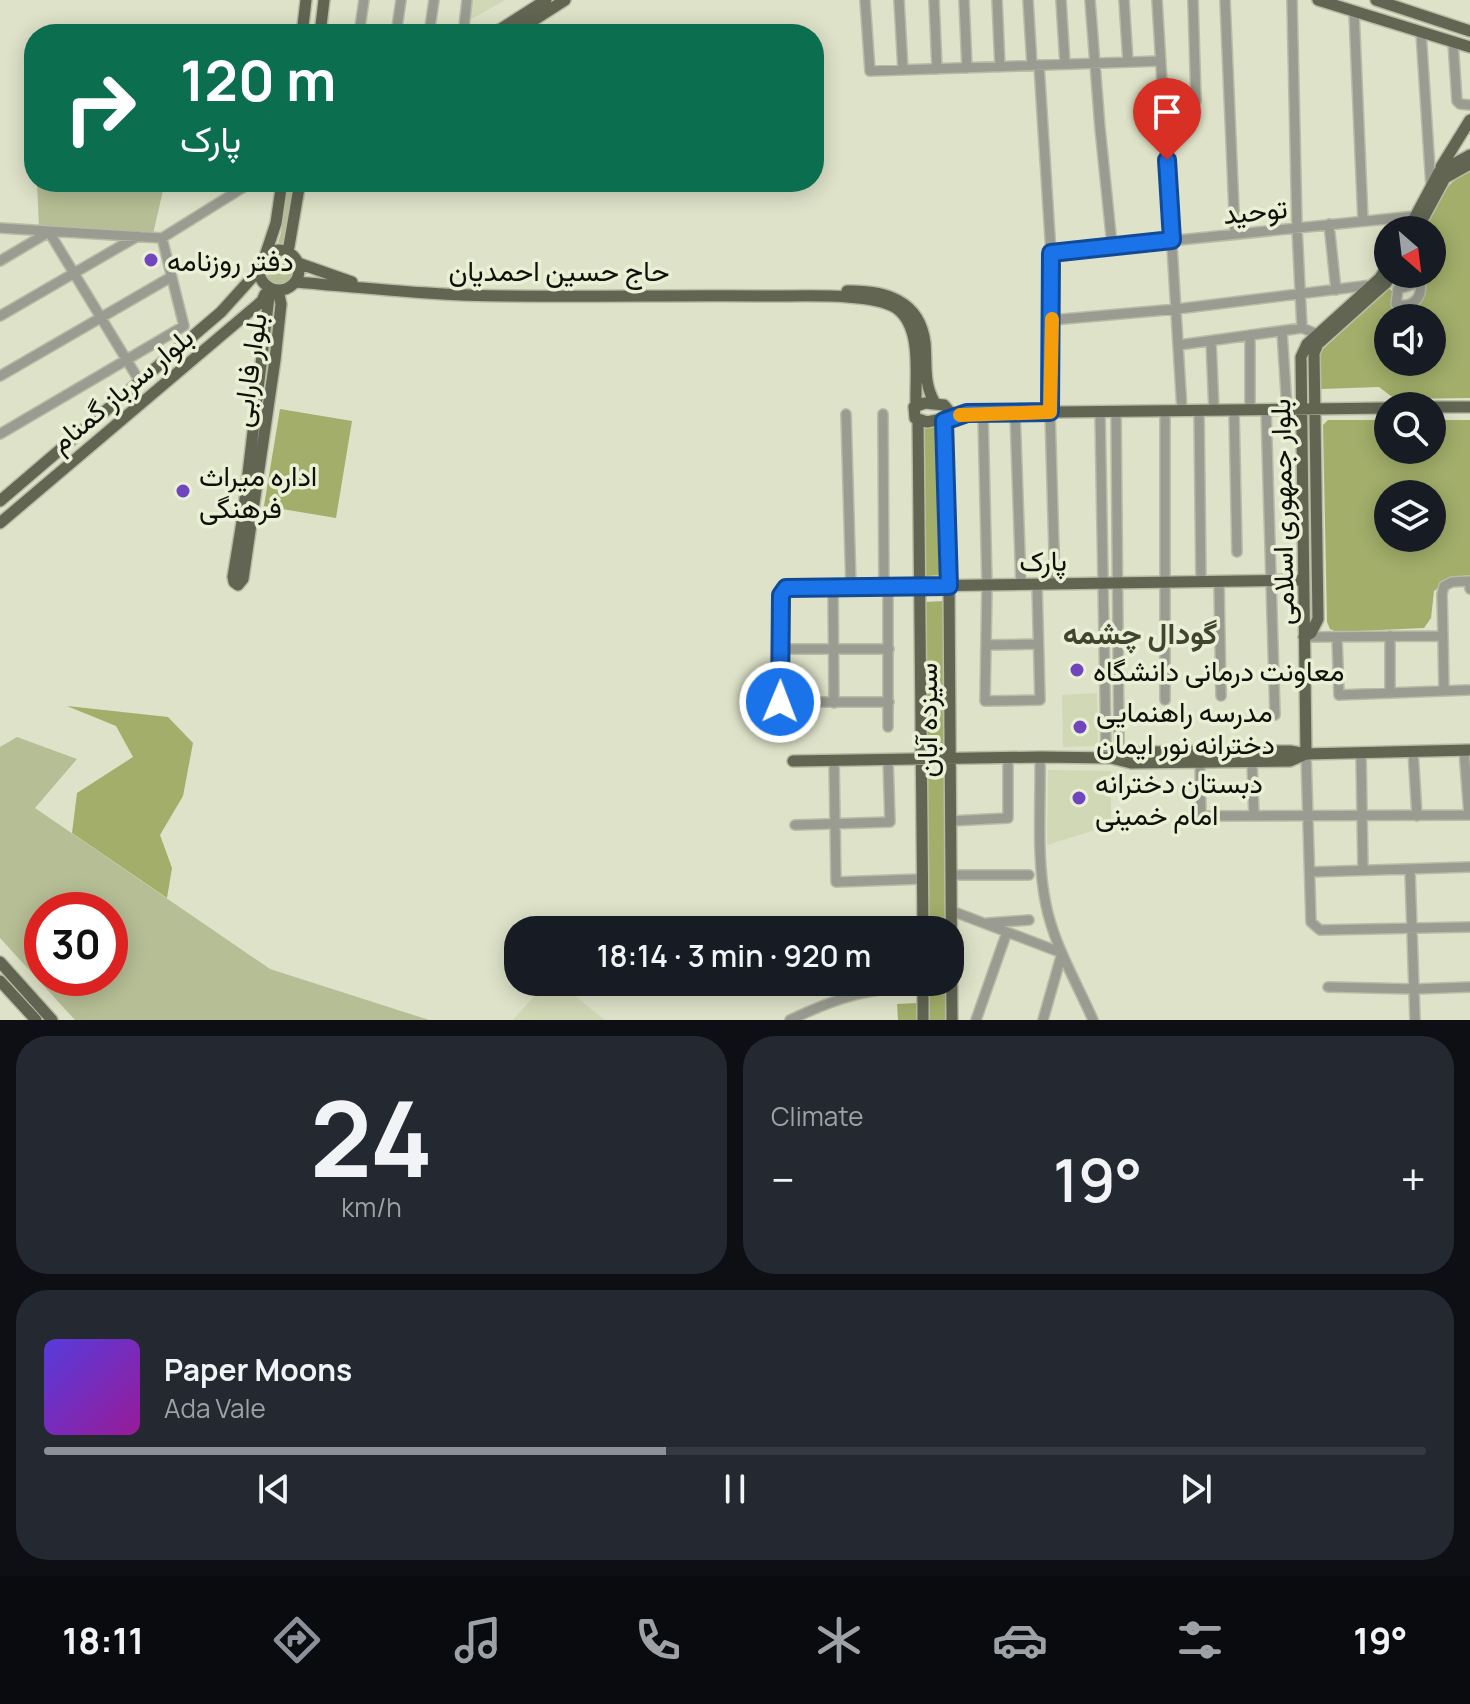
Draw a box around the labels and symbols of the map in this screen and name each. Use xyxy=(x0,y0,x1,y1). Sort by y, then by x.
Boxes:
pin xyxy=(1133,78,1201,160)
street label: توحید xyxy=(1221,188,1289,232)
north arrow xyxy=(1374,216,1446,288)
place label: دفتر روزنامه xyxy=(167,241,294,279)
marker: دفتر روزنامه xyxy=(142,251,160,269)
street label: حاج حسین احمدیان xyxy=(449,251,669,290)
street label: بلوار فارابی xyxy=(221,311,275,429)
street label: بلوار سرباز گمنام xyxy=(41,318,201,461)
street label: بلوار جمهوری اسلامی xyxy=(1260,398,1302,626)
place label: اداره میراث فرهنگی xyxy=(199,456,317,526)
marker: اداره میراث فرهنگی xyxy=(174,482,192,500)
street label: پارک xyxy=(1019,541,1067,580)
district label: گودال چشمه xyxy=(1063,612,1217,654)
place label: معاونت درمانی دانشگاه xyxy=(1093,651,1344,689)
position arrow xyxy=(738,660,822,744)
marker: معاونت درمانی دانشگاه xyxy=(1068,661,1086,679)
street label: سیزده آبان xyxy=(907,663,945,777)
place label: مدرسه راهنمایی دخترانه نور ایمان xyxy=(1096,692,1275,762)
marker: مدرسه راهنمایی دخترانه نور ایمان xyxy=(1071,718,1089,736)
place label: دبستان دخترانه امام خمینی xyxy=(1095,763,1263,834)
marker: دبستان دخترانه امام خمینی xyxy=(1070,789,1088,807)
speed limit sign: 30 xyxy=(24,892,128,996)

